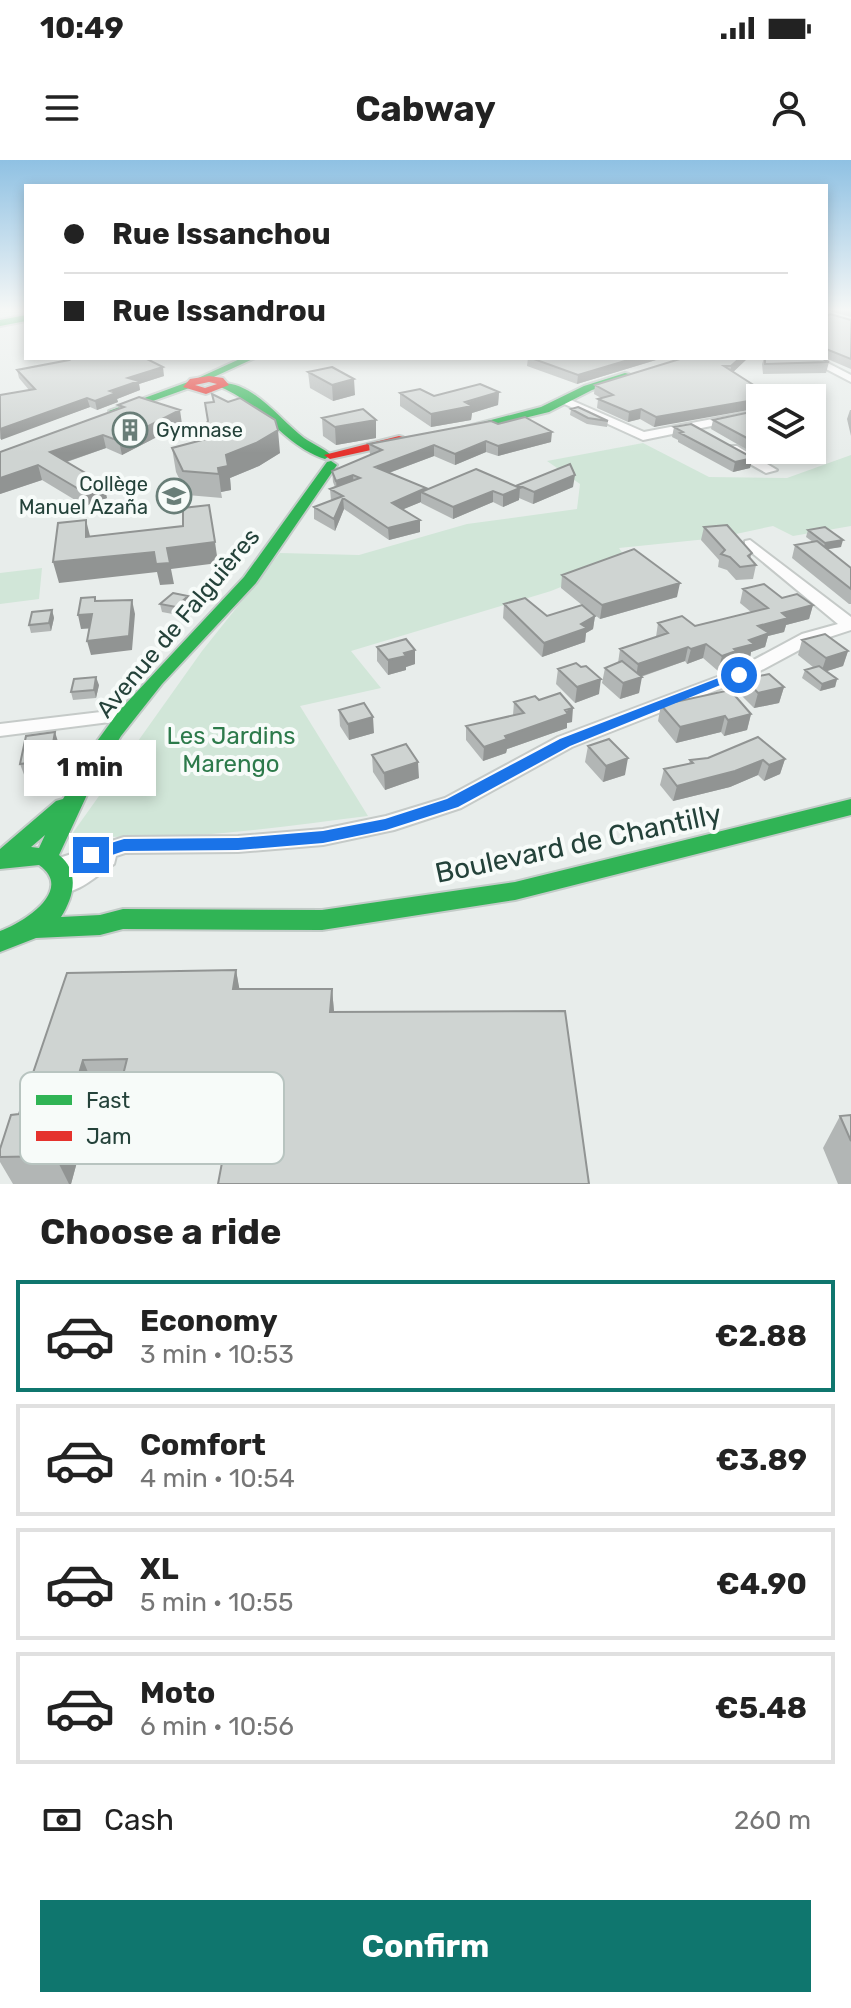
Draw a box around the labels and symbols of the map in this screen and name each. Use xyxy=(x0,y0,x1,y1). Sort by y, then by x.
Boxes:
building icon: Gymnase xyxy=(111,411,149,449)
place label: Gymnase xyxy=(156,418,243,442)
place label: Collège Manuel Azaña xyxy=(19,472,148,519)
school or university icon: Collège Manuel Azaña xyxy=(155,477,193,515)
street label: Avenue de Falguières xyxy=(91,523,265,723)
route start xyxy=(721,657,757,693)
park label: Les Jardins Marengo xyxy=(167,722,295,778)
callout: 1 min xyxy=(25,739,157,795)
street label: Boulevard de Chantilly xyxy=(432,797,724,890)
route end xyxy=(73,837,109,873)
legend xyxy=(20,1072,284,1164)
text: Fast xyxy=(86,1087,131,1114)
text: Jam xyxy=(86,1123,132,1150)

